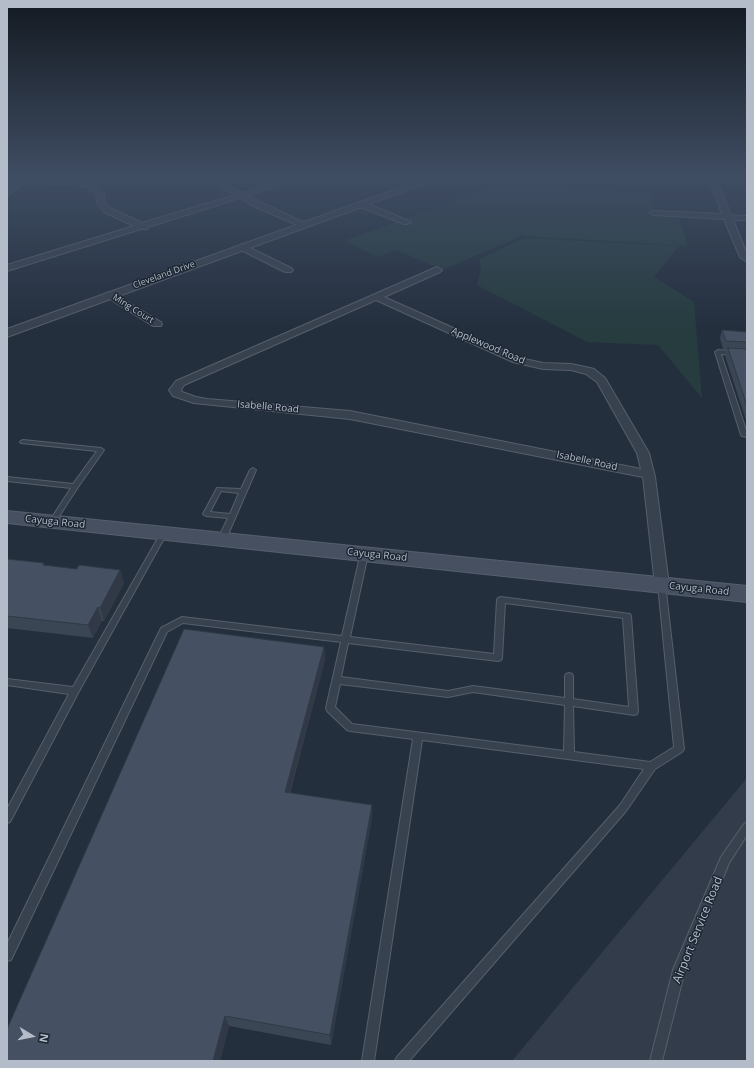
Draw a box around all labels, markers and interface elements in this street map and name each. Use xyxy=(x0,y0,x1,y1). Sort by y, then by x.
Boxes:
street label: Cleveland Drive xyxy=(132,259,196,291)
street label: Ming Court xyxy=(110,292,156,326)
street label: Applewood Road xyxy=(449,325,527,367)
street label: Isabelle Road xyxy=(237,398,299,416)
street label: Isabelle Road xyxy=(555,449,619,473)
street label: Cayuga Road xyxy=(24,513,86,531)
street label: Cayuga Road xyxy=(346,546,408,564)
street label: Cayuga Road xyxy=(668,580,730,598)
street label: Airport Service Road xyxy=(670,875,726,985)
north arrow xyxy=(12,1016,52,1056)
text: N xyxy=(36,1032,52,1044)

